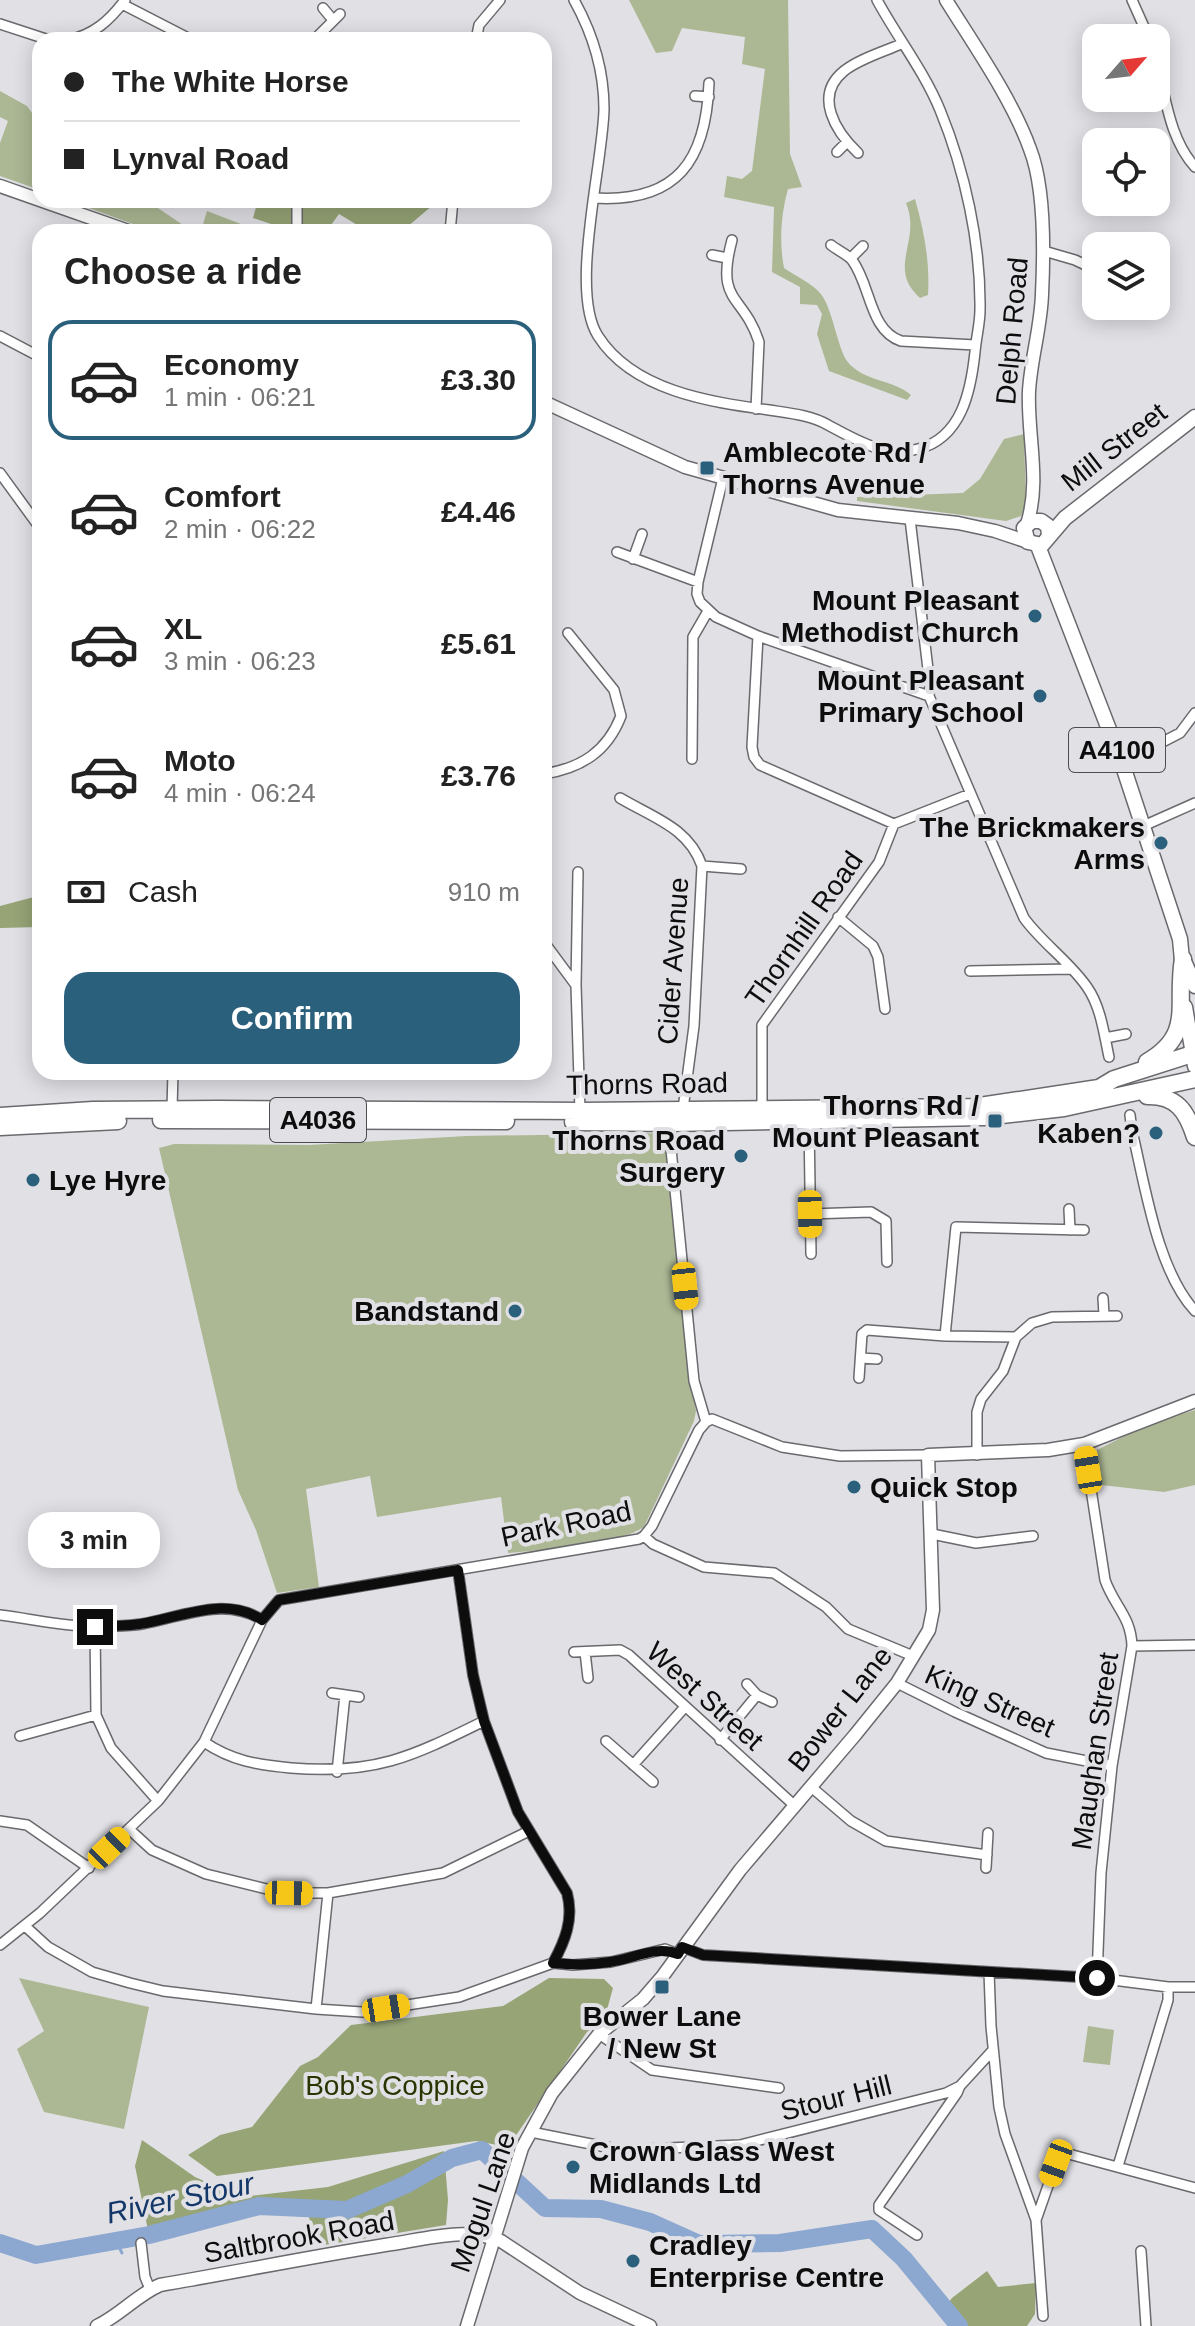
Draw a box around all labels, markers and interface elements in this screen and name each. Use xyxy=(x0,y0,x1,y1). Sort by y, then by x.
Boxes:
north arrow xyxy=(1082,24,1170,112)
map controls xyxy=(1082,24,1170,320)
text: The White Horse xyxy=(112,65,349,98)
button: locate xyxy=(1082,128,1170,216)
text: Lynval Road xyxy=(112,142,289,175)
button: layers xyxy=(1082,232,1170,320)
text: Choose a ride xyxy=(64,251,302,292)
street label: Delph Road xyxy=(990,256,1034,406)
icon: car xyxy=(68,344,140,416)
text: Economy xyxy=(164,348,299,381)
text: £3.30 xyxy=(441,363,516,396)
text: 1 min · 06:21 xyxy=(164,382,316,412)
street label: Mill Street xyxy=(1055,396,1173,498)
place label: Amblecote Rd / Thorns Avenue xyxy=(723,437,927,500)
marker: Amblecote Rd / Thorns Avenue xyxy=(698,459,716,477)
icon: car xyxy=(68,476,140,548)
text: Comfort xyxy=(164,480,281,513)
text: £4.46 xyxy=(441,495,516,528)
text: 2 min · 06:22 xyxy=(164,514,316,544)
place label: Mount Pleasant Methodist Church xyxy=(781,585,1019,648)
marker: Mount Pleasant Methodist Church xyxy=(1026,607,1044,625)
icon: car xyxy=(68,608,140,680)
text: XL xyxy=(164,612,202,645)
text: £5.61 xyxy=(441,627,516,660)
text: 3 min · 06:23 xyxy=(164,646,316,676)
place label: Mount Pleasant Primary School xyxy=(817,665,1024,728)
marker: Mount Pleasant Primary School xyxy=(1031,687,1049,705)
road number: A4100 xyxy=(1069,728,1165,772)
icon: car xyxy=(68,740,140,812)
text: Moto xyxy=(164,744,236,777)
text: £3.76 xyxy=(441,759,516,792)
text: 4 min · 06:24 xyxy=(164,778,316,808)
place label: The Brickmakers Arms xyxy=(919,812,1145,875)
marker: The Brickmakers Arms xyxy=(1152,834,1170,852)
street label: Thornhill Road xyxy=(739,846,869,1012)
icon: cash xyxy=(64,870,108,914)
text: Cash xyxy=(128,875,198,908)
street label: Cider Avenue xyxy=(652,876,694,1046)
text: 910 m xyxy=(448,877,520,907)
button: Confirm xyxy=(64,972,520,1064)
street label: Thorns Road xyxy=(566,1067,728,1101)
place label: Thorns Rd / Mount Pleasant xyxy=(772,1090,979,1153)
road number: A4036 xyxy=(270,1098,366,1142)
marker: Thorns Rd / Mount Pleasant xyxy=(986,1112,1004,1130)
place label: Kaben? xyxy=(1037,1118,1140,1149)
marker: Kaben? xyxy=(1147,1124,1165,1142)
place label: Thorns Road Surgery xyxy=(552,1125,725,1188)
marker: Thorns Road Surgery xyxy=(732,1147,750,1165)
place label: Lye Hyre xyxy=(49,1165,166,1196)
marker: Lye Hyre xyxy=(24,1171,42,1189)
car xyxy=(798,1190,822,1238)
car xyxy=(671,1261,699,1311)
place label: Bandstand xyxy=(354,1296,499,1327)
marker: Bandstand xyxy=(506,1302,524,1320)
car xyxy=(1072,1444,1104,1496)
place label: Quick Stop xyxy=(870,1472,1018,1503)
marker: Quick Stop xyxy=(845,1478,863,1496)
street label: Park Road xyxy=(498,1495,634,1553)
callout: 3 min xyxy=(29,1511,161,1567)
text: 3 min xyxy=(60,1525,128,1555)
route end xyxy=(77,1609,113,1645)
street label: West Street xyxy=(640,1636,770,1756)
street label: Bower Lane xyxy=(782,1641,898,1777)
street label: Maughan Street xyxy=(1066,1650,1124,1852)
street label: King Street xyxy=(920,1659,1060,1743)
car xyxy=(83,1823,135,1873)
car xyxy=(265,1881,313,1905)
route start xyxy=(1079,1960,1115,1996)
marker: Bower Lane / New St xyxy=(653,1978,671,1996)
car xyxy=(360,1992,412,2024)
place label: Bower Lane / New St xyxy=(583,2001,741,2064)
street label: Stour Hill xyxy=(777,2069,895,2127)
park label: Bob's Coppice xyxy=(305,2070,485,2101)
street label: Mogul Lane xyxy=(445,2128,521,2276)
place label: Crown Glass West Midlands Ltd xyxy=(589,2136,834,2199)
car xyxy=(1037,2136,1075,2190)
marker: Crown Glass West Midlands Ltd xyxy=(564,2158,582,2176)
water label: River Stour xyxy=(103,2166,258,2230)
street label: Saltbrook Road xyxy=(201,2205,397,2269)
place label: Cradley Enterprise Centre xyxy=(649,2230,884,2293)
marker: Cradley Enterprise Centre xyxy=(624,2252,642,2270)

